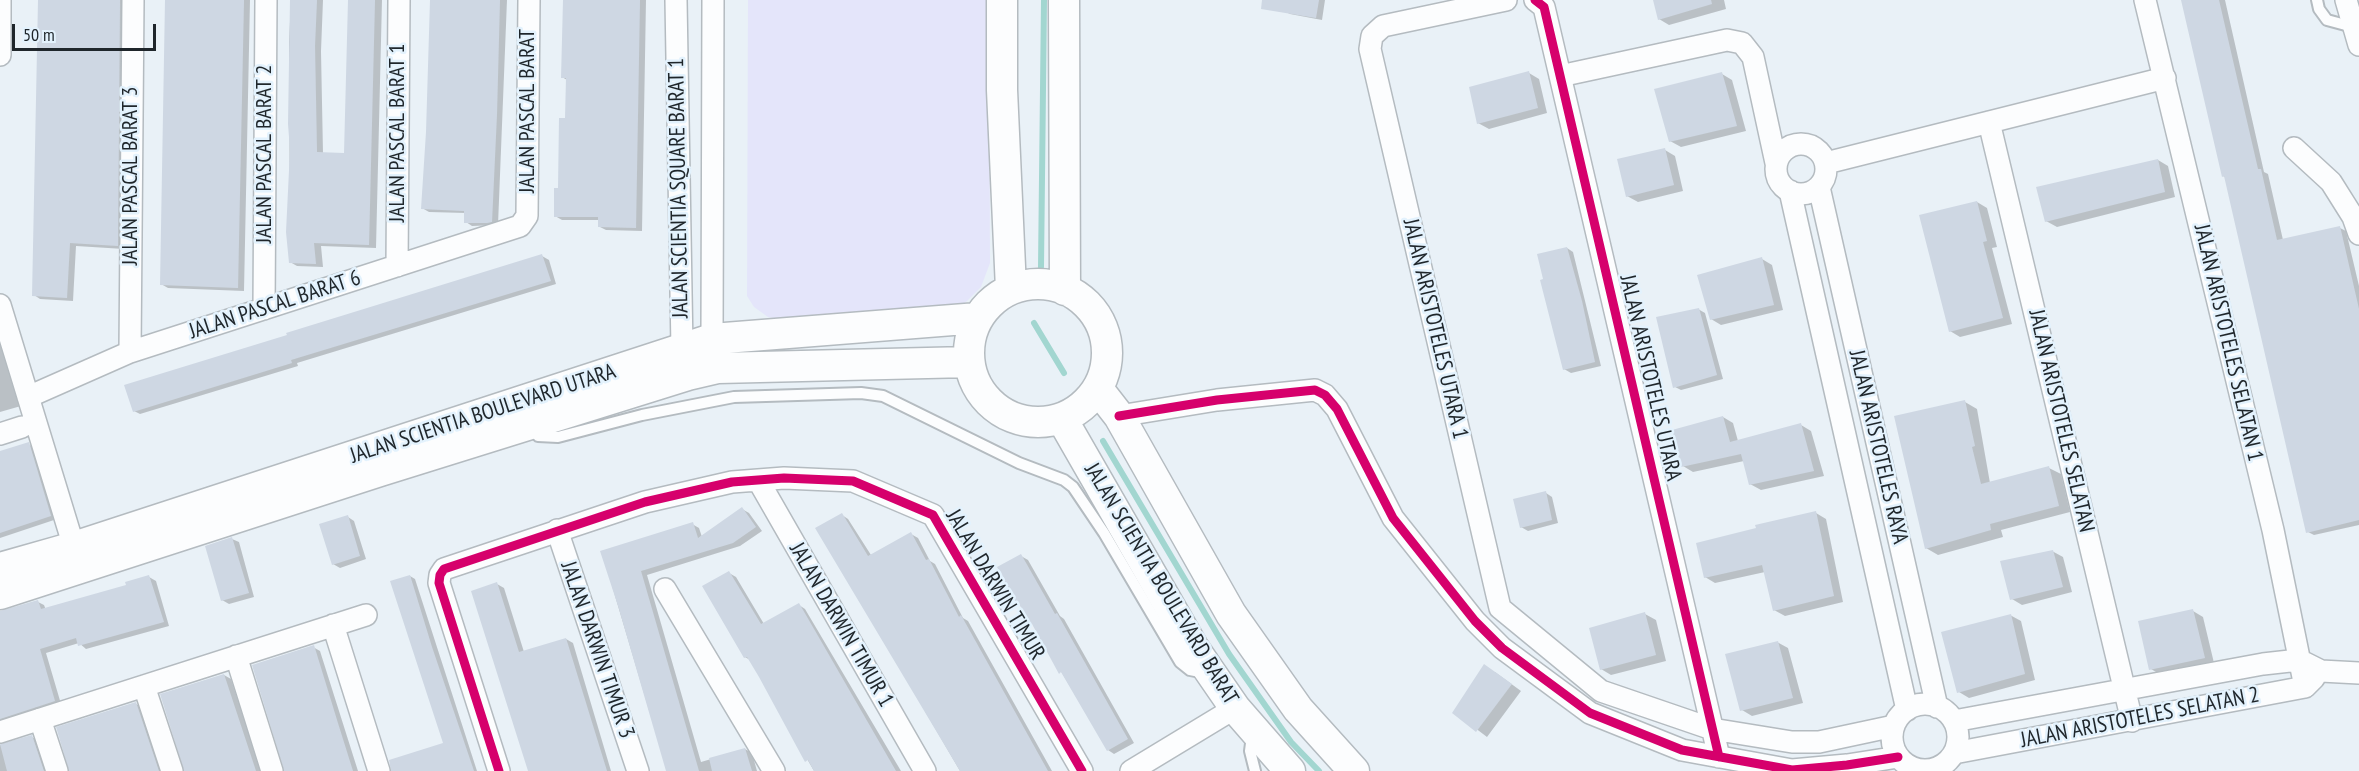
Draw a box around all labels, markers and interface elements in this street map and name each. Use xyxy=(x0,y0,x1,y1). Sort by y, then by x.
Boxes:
scale bar xyxy=(15,12,159,50)
text: 50 m xyxy=(23,23,55,46)
street label: JALAN PASCAL BARAT xyxy=(515,29,541,193)
street label: JALAN PASCAL BARAT 1 xyxy=(385,44,411,222)
street label: JALAN SCIENTIA SQUARE BARAT 1 xyxy=(664,58,694,318)
street label: JALAN PASCAL BARAT 2 xyxy=(252,65,278,243)
street label: JALAN PASCAL BARAT 3 xyxy=(118,87,144,265)
street label: JALAN ARISTOTELES UTARA 1 xyxy=(1397,216,1473,442)
street label: JALAN ARISTOTELES SELATAN 1 xyxy=(2188,222,2268,464)
street label: JALAN PASCAL BARAT 6 xyxy=(186,265,364,345)
street label: JALAN ARISTOTELES UTARA xyxy=(1613,272,1687,484)
street label: JALAN ARISTOTELES SELATAN xyxy=(2023,307,2099,535)
street label: JALAN ARISTOTELES RAYA xyxy=(1843,348,1913,546)
street label: JALAN SCIENTIA BOULEVARD UTARA xyxy=(347,359,619,469)
street label: JALAN SCIENTIA BOULEVARD BARAT xyxy=(1078,459,1244,709)
street label: JALAN DARWIN TIMUR xyxy=(940,505,1050,665)
street label: JALAN DARWIN TIMUR 1 xyxy=(783,538,899,712)
street label: JALAN DARWIN TIMUR 3 xyxy=(554,558,640,742)
street label: JALAN ARISTOTELES SELATAN 2 xyxy=(2019,682,2261,754)

